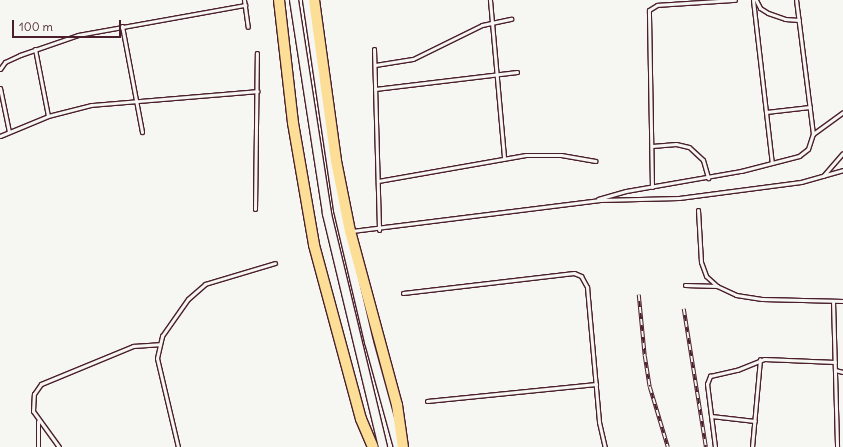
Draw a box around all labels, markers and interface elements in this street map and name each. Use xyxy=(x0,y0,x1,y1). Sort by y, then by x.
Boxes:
scale bar xyxy=(14,12,123,38)
text: 100 m xyxy=(19,19,53,34)

